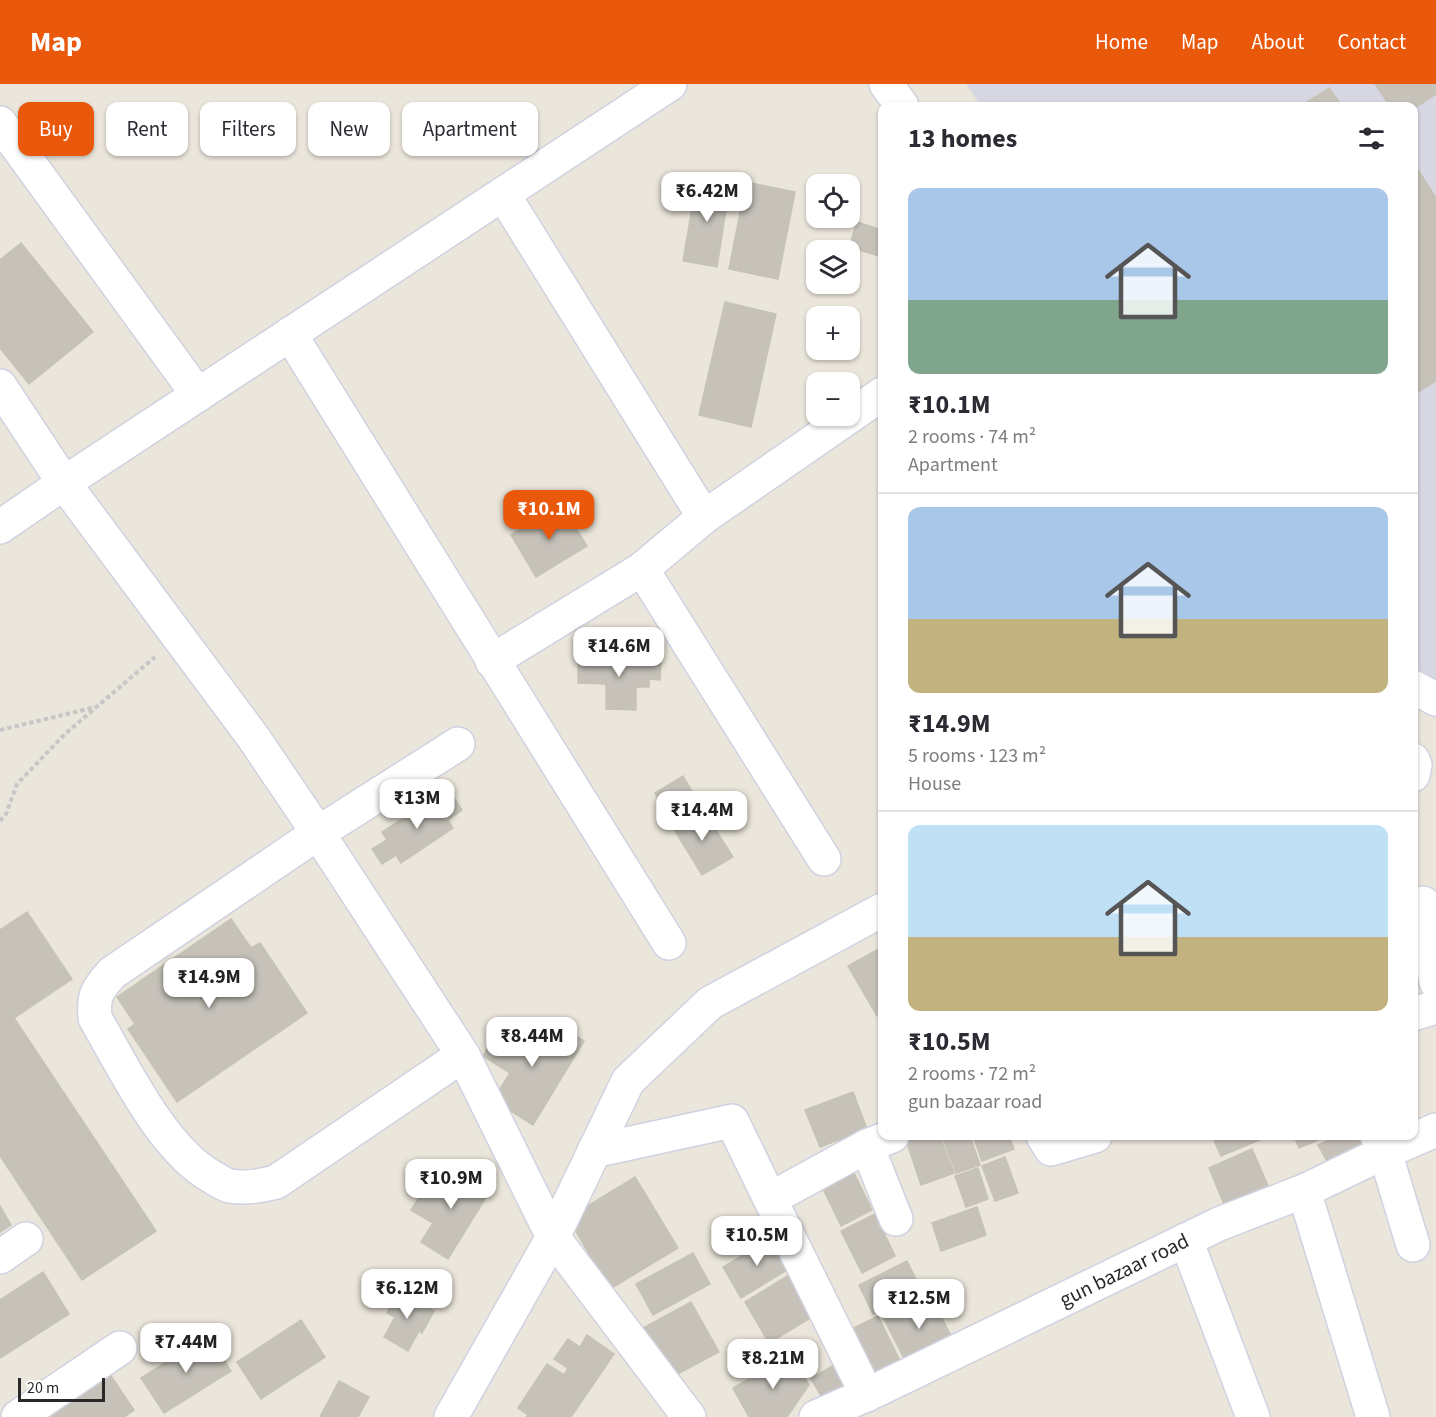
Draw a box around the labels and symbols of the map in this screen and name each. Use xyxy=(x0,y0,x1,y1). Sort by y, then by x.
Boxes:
pin: ₹6.42M xyxy=(658,172,756,223)
pin: ₹10.1M xyxy=(500,490,598,541)
pin: ₹14.6M xyxy=(570,627,668,678)
pin: ₹13M xyxy=(381,779,453,830)
pin: ₹14.4M xyxy=(653,791,751,842)
pin: ₹14.9M xyxy=(160,958,258,1009)
pin: ₹8.44M xyxy=(483,1017,581,1068)
pin: ₹10.9M xyxy=(402,1159,500,1210)
pin: ₹10.5M xyxy=(708,1216,806,1267)
street label: gun bazaar road xyxy=(1054,1226,1194,1314)
pin: ₹6.12M xyxy=(358,1269,456,1320)
pin: ₹12.5M xyxy=(870,1279,968,1330)
pin: ₹7.44M xyxy=(137,1323,235,1374)
pin: ₹8.21M xyxy=(724,1339,822,1390)
scale bar xyxy=(18,1375,105,1402)

